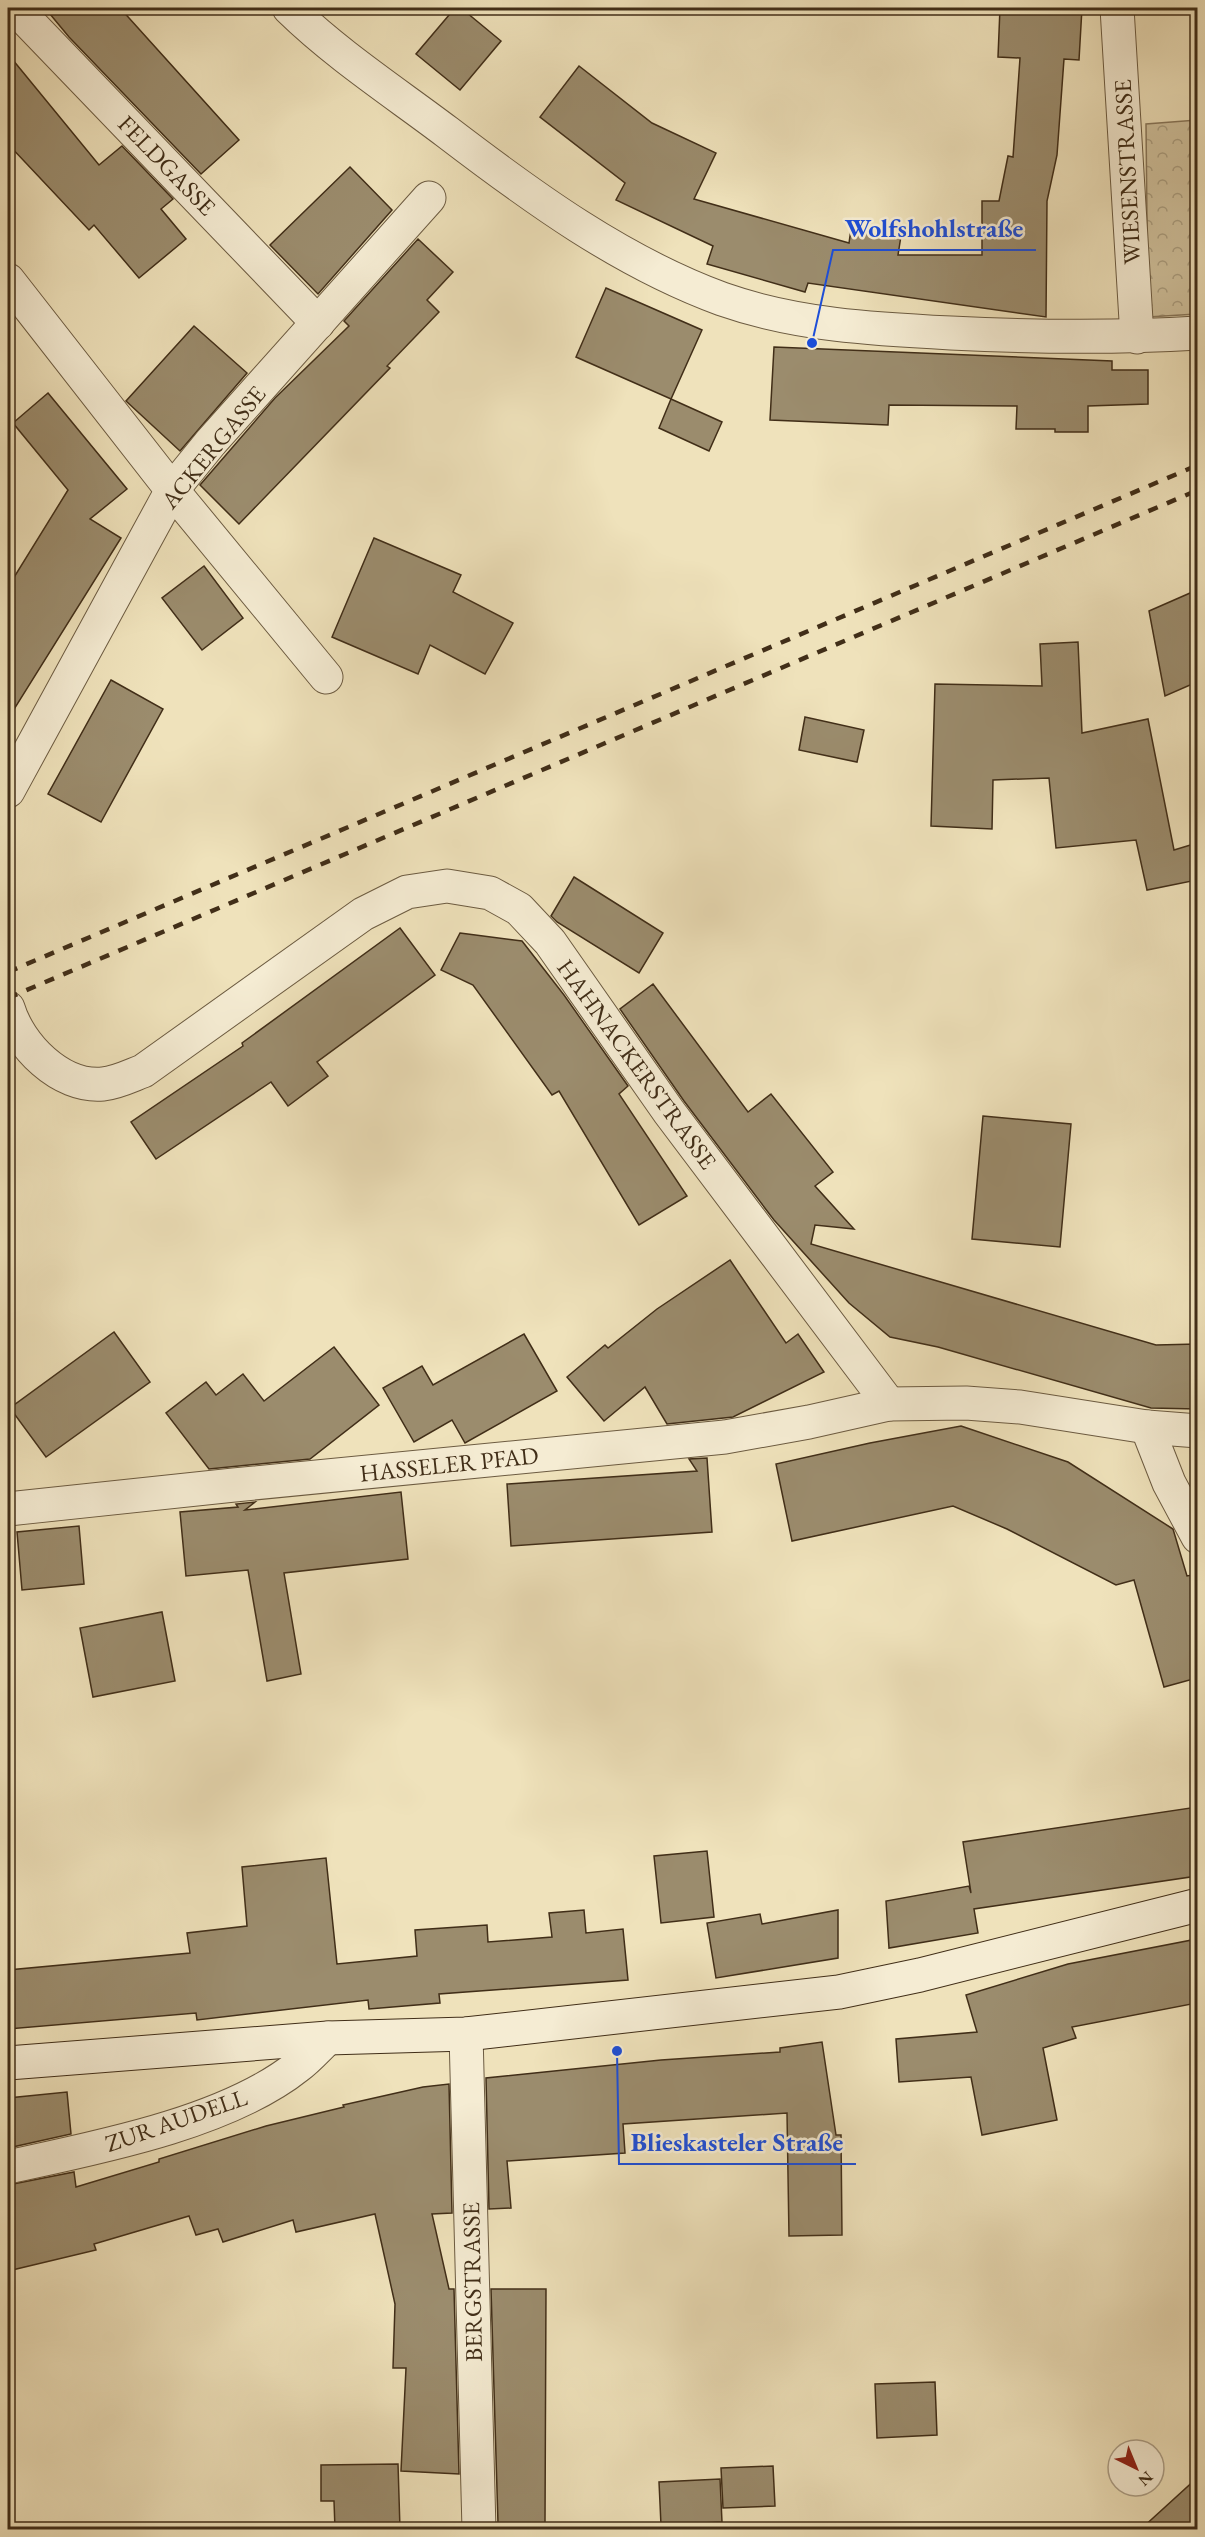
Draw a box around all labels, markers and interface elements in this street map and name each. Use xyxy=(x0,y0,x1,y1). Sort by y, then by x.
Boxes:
street label: WIESENSTRASSE xyxy=(1107,79,1147,265)
street label: FELDGASSE xyxy=(111,108,223,222)
callout: Wolfshohlstraße xyxy=(833,206,1036,250)
text: Wolfshohlstraße xyxy=(845,211,1023,245)
street label: ACKERGASSE xyxy=(153,379,272,516)
street label: HAHNACKERSTRASSE xyxy=(550,953,724,1175)
street label: HASSELER PFAD xyxy=(358,1439,540,1489)
street label: ZUR AUDELL xyxy=(101,2081,251,2159)
callout: Blieskasteler Straße xyxy=(619,2120,856,2164)
text: Blieskasteler Straße xyxy=(631,2125,843,2159)
street label: BERGSTRASSE xyxy=(455,2202,489,2362)
north arrow xyxy=(1106,2438,1166,2498)
text: N xyxy=(1134,2467,1158,2491)

